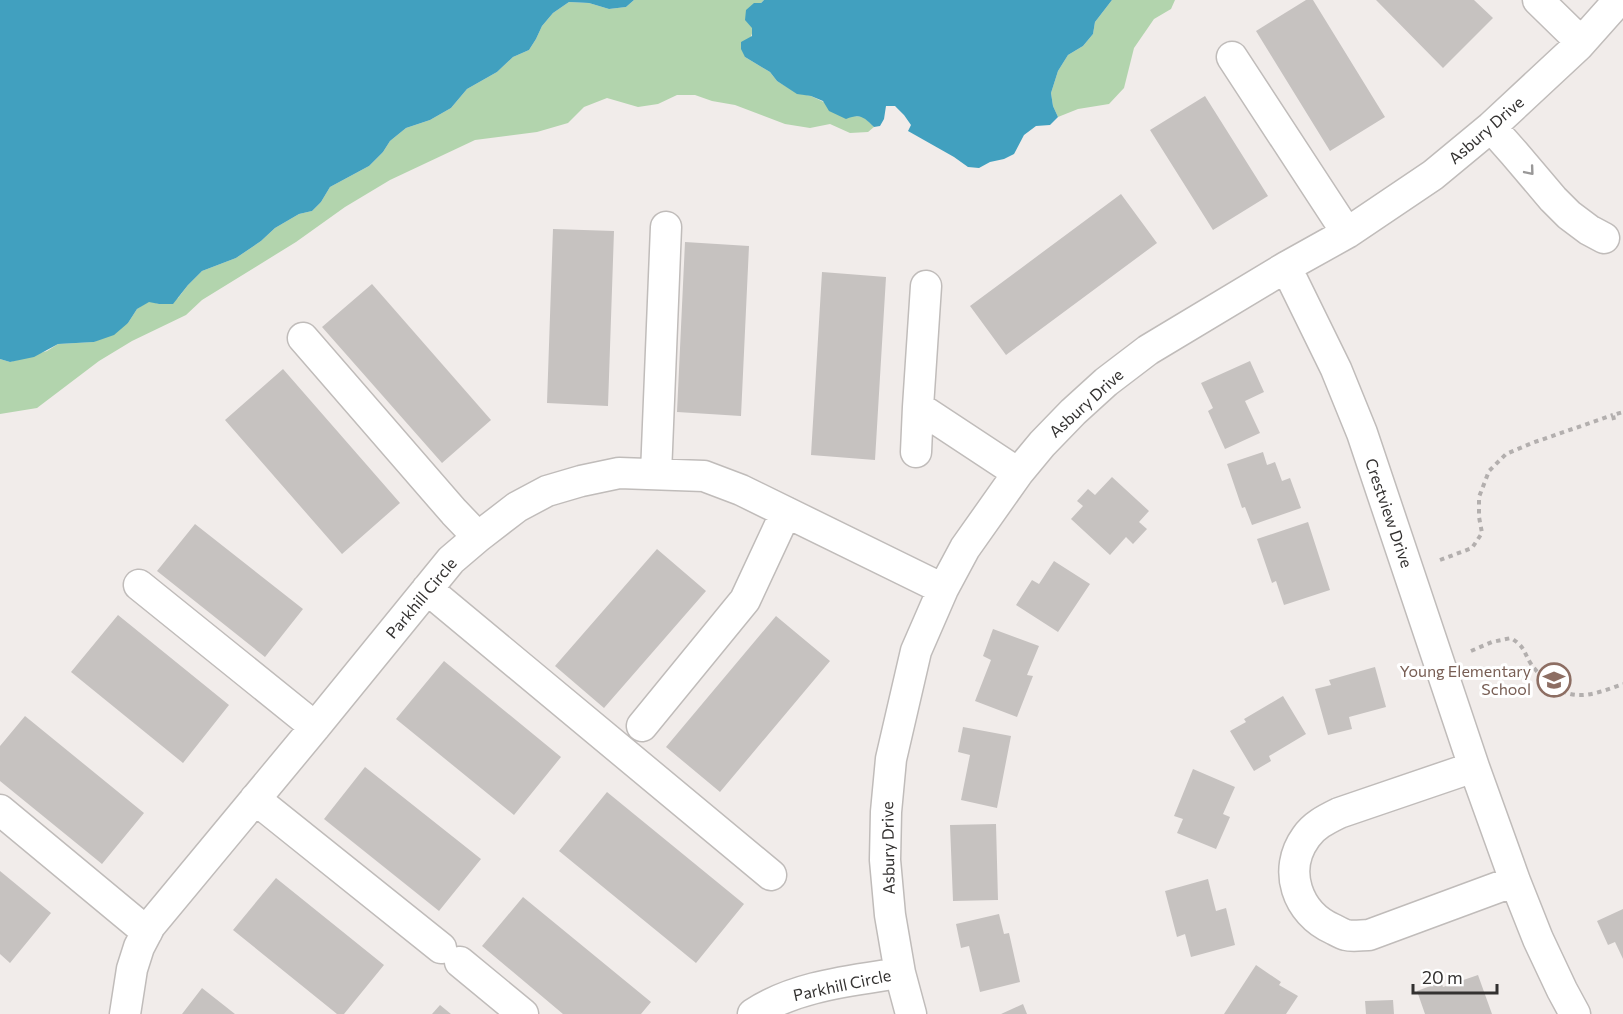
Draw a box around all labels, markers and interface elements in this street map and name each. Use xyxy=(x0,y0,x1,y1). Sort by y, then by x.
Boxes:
street label: Asbury Drive xyxy=(1444,92,1527,167)
one-way arrow xyxy=(1522,164,1533,175)
street label: Asbury Drive xyxy=(1045,364,1127,441)
street label: Crestview Drive xyxy=(1362,456,1417,570)
street label: Parkhill Circle xyxy=(381,553,460,642)
place label: Young Elementary School xyxy=(1399,661,1531,698)
school or university icon: Young Elementary School xyxy=(1536,662,1572,698)
street label: Asbury Drive xyxy=(877,801,898,895)
scale bar xyxy=(1413,957,1497,995)
street label: Parkhill Circle xyxy=(791,965,893,1004)
text: 20 m xyxy=(1422,966,1463,988)

